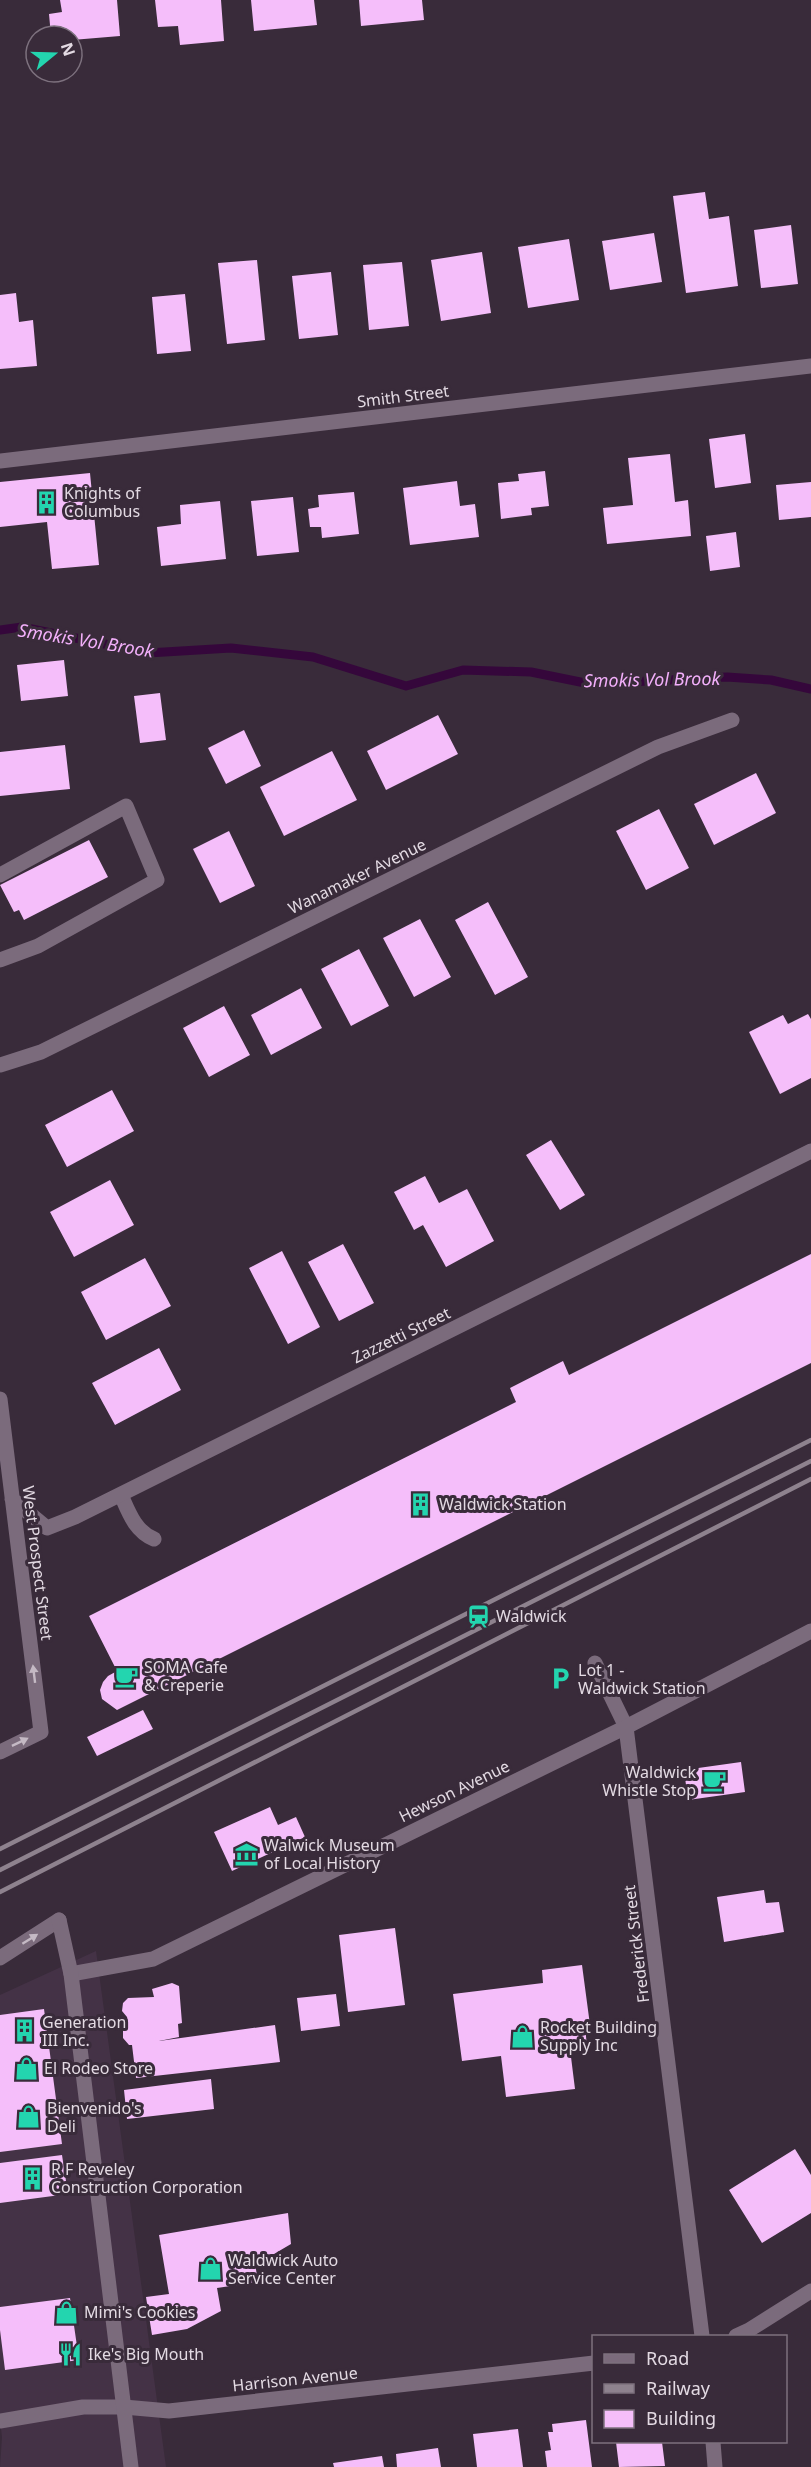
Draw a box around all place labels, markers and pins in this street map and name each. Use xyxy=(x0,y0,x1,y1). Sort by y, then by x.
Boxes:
place label: Knights of Columbus xyxy=(64,482,142,522)
building icon: Knights of Columbus xyxy=(33,489,59,515)
building icon: Waldwick Station xyxy=(408,1491,434,1517)
place label: Waldwick Station xyxy=(439,1493,567,1515)
station icon: Waldwick xyxy=(465,1603,491,1629)
place label: Waldwick xyxy=(496,1605,567,1627)
place label: SOMA Cafe & Creperie xyxy=(144,1656,228,1696)
place label: Lot 1 - Waldwick Station xyxy=(578,1659,706,1699)
cafe icon: SOMA Cafe & Creperie xyxy=(113,1663,139,1689)
parking icon: Lot 1 - Waldwick Station xyxy=(547,1666,573,1692)
place label: Waldwick Whistle Stop xyxy=(602,1761,696,1801)
cafe icon: Waldwick Whistle Stop xyxy=(701,1768,727,1794)
place label: Walwick Museum of Local History xyxy=(264,1834,395,1874)
museum icon: Walwick Museum of Local History xyxy=(233,1841,259,1867)
place label: Generation III Inc. xyxy=(42,2011,126,2051)
place label: Rocket Building Supply Inc xyxy=(540,2016,657,2056)
building icon: Generation III Inc. xyxy=(11,2018,37,2044)
shop icon: Rocket Building Supply Inc xyxy=(509,2023,535,2049)
shop icon: El Rodeo Store xyxy=(13,2055,39,2081)
place label: El Rodeo Store xyxy=(44,2057,153,2079)
place label: Bienvenido's Deli xyxy=(47,2097,142,2137)
shop icon: Bienvenido's Deli xyxy=(16,2104,42,2130)
place label: R F Reveley Construction Corporation xyxy=(51,2158,243,2198)
building icon: R F Reveley Construction Corporation xyxy=(20,2165,46,2191)
place label: Waldwick Auto Service Center xyxy=(228,2249,338,2289)
shop icon: Waldwick Auto Service Center xyxy=(197,2256,223,2282)
shop icon: Mimi's Cookies xyxy=(53,2299,79,2325)
place label: Mimi's Cookies xyxy=(84,2301,196,2323)
restaurant icon: Ike's Big Mouth xyxy=(57,2341,83,2367)
place label: Ike's Big Mouth xyxy=(88,2343,204,2365)

